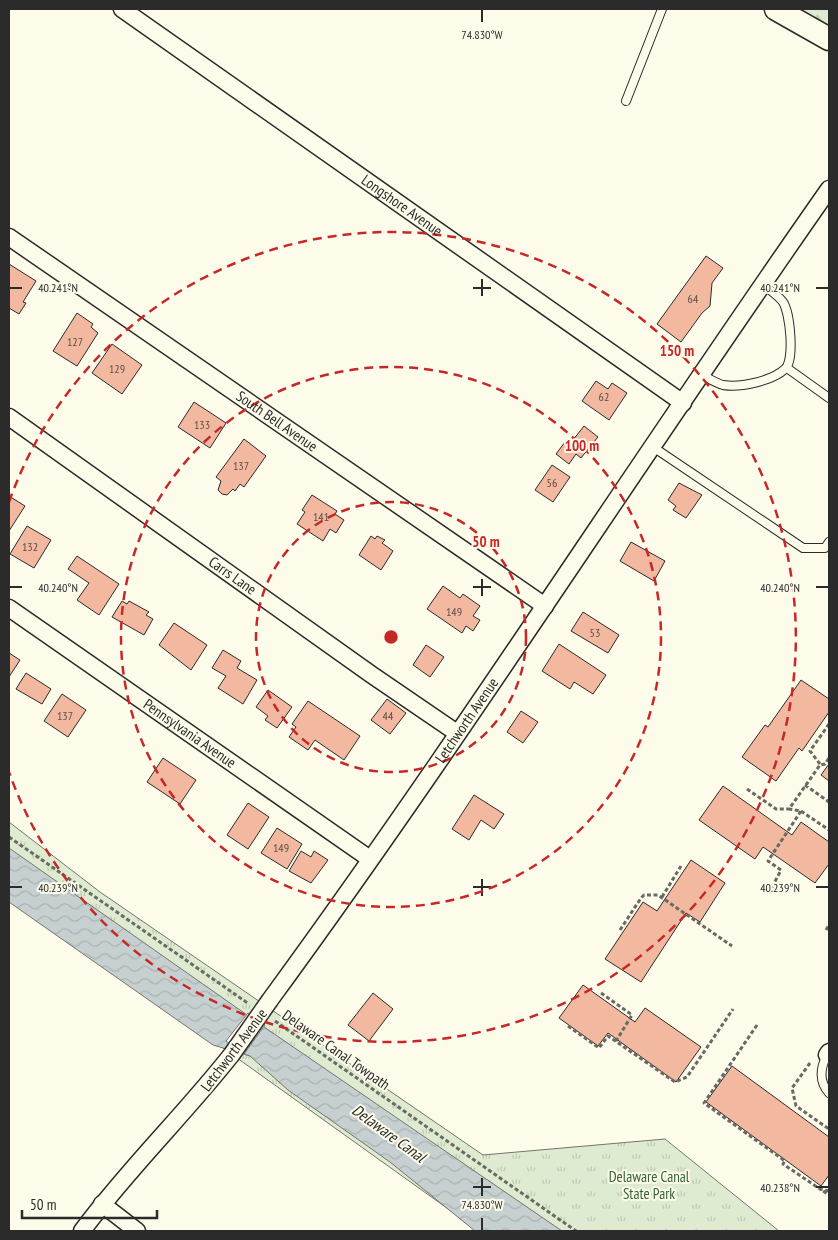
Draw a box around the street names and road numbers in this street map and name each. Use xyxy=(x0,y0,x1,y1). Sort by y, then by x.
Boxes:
street label: Longshore Avenue xyxy=(358,170,446,240)
street label: South Bell Avenue xyxy=(233,386,321,455)
street label: Carrs Lane xyxy=(205,552,260,599)
street label: Letchworth Avenue xyxy=(431,674,502,766)
street label: Pennsylvania Avenue xyxy=(140,694,240,772)
street label: Letchworth Avenue xyxy=(196,1005,271,1095)
street label: Delaware Canal Towpath xyxy=(279,1005,394,1094)

